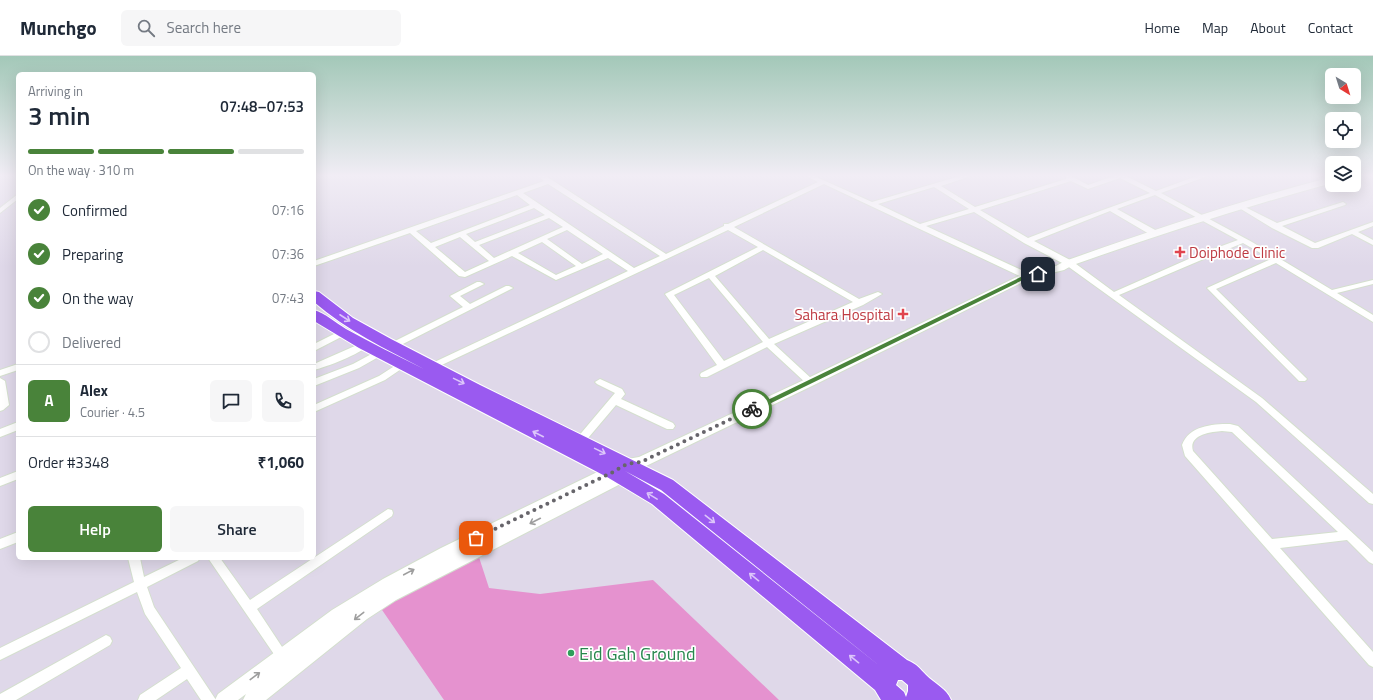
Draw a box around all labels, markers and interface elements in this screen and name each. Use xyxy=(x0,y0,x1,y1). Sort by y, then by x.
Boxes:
search box xyxy=(121,10,401,46)
text: Munchgo xyxy=(20,13,97,42)
text: Search here xyxy=(167,16,241,39)
icon: search xyxy=(135,17,157,39)
text: Home xyxy=(1145,17,1180,38)
text: Map xyxy=(1202,17,1228,38)
text: About xyxy=(1250,17,1286,38)
text: Contact xyxy=(1308,17,1353,38)
north arrow xyxy=(1325,68,1361,104)
map controls xyxy=(1325,68,1361,192)
text: Arriving in xyxy=(28,81,83,101)
text: 07:48–07:53 xyxy=(220,95,304,118)
text: 3 min xyxy=(28,96,91,135)
button: locate xyxy=(1325,112,1361,148)
button: layers xyxy=(1325,156,1361,192)
text: On the way · 310 m xyxy=(28,160,134,180)
icon: check xyxy=(28,199,50,221)
text: Confirmed xyxy=(62,199,127,222)
text: 07:16 xyxy=(272,200,304,220)
place label: Doiphode Clinic xyxy=(1189,241,1285,264)
icon: check xyxy=(28,243,50,265)
text: Preparing xyxy=(62,243,123,266)
text: 07:36 xyxy=(272,244,304,264)
marker: Doiphode Clinic xyxy=(1174,246,1186,258)
pin xyxy=(1021,257,1055,291)
icon: home xyxy=(1027,263,1049,285)
icon: check xyxy=(28,287,50,309)
text: On the way xyxy=(62,287,134,310)
text: 07:43 xyxy=(272,288,304,308)
place label: Sahara Hospital xyxy=(794,303,894,326)
marker: Sahara Hospital xyxy=(897,308,909,320)
one-way arrow xyxy=(339,314,350,322)
text: Delivered xyxy=(62,331,121,354)
one-way arrow xyxy=(452,378,464,385)
text: Alex xyxy=(80,379,108,402)
button: chat xyxy=(210,380,252,422)
button: phone xyxy=(262,380,304,422)
text: A xyxy=(44,389,54,412)
courier xyxy=(732,389,772,429)
icon: bike xyxy=(741,398,763,420)
text: Courier · 4.5 xyxy=(80,402,145,422)
one-way arrow xyxy=(532,430,544,437)
one-way arrow xyxy=(594,448,606,455)
text: Order #3348 xyxy=(28,451,109,474)
text: ₹1,060 xyxy=(258,451,304,474)
one-way arrow xyxy=(646,491,658,499)
button: Help xyxy=(28,506,162,552)
button: Share xyxy=(170,506,304,552)
one-way arrow xyxy=(705,515,716,524)
one-way arrow xyxy=(529,518,541,526)
pin xyxy=(459,521,493,555)
icon: bag xyxy=(465,527,487,549)
one-way arrow xyxy=(403,568,415,576)
one-way arrow xyxy=(748,573,759,581)
one-way arrow xyxy=(353,611,364,620)
place label: Eid Gah Ground xyxy=(579,640,696,667)
marker: Eid Gah Ground xyxy=(566,648,576,658)
one-way arrow xyxy=(849,655,860,664)
one-way arrow xyxy=(250,672,261,681)

